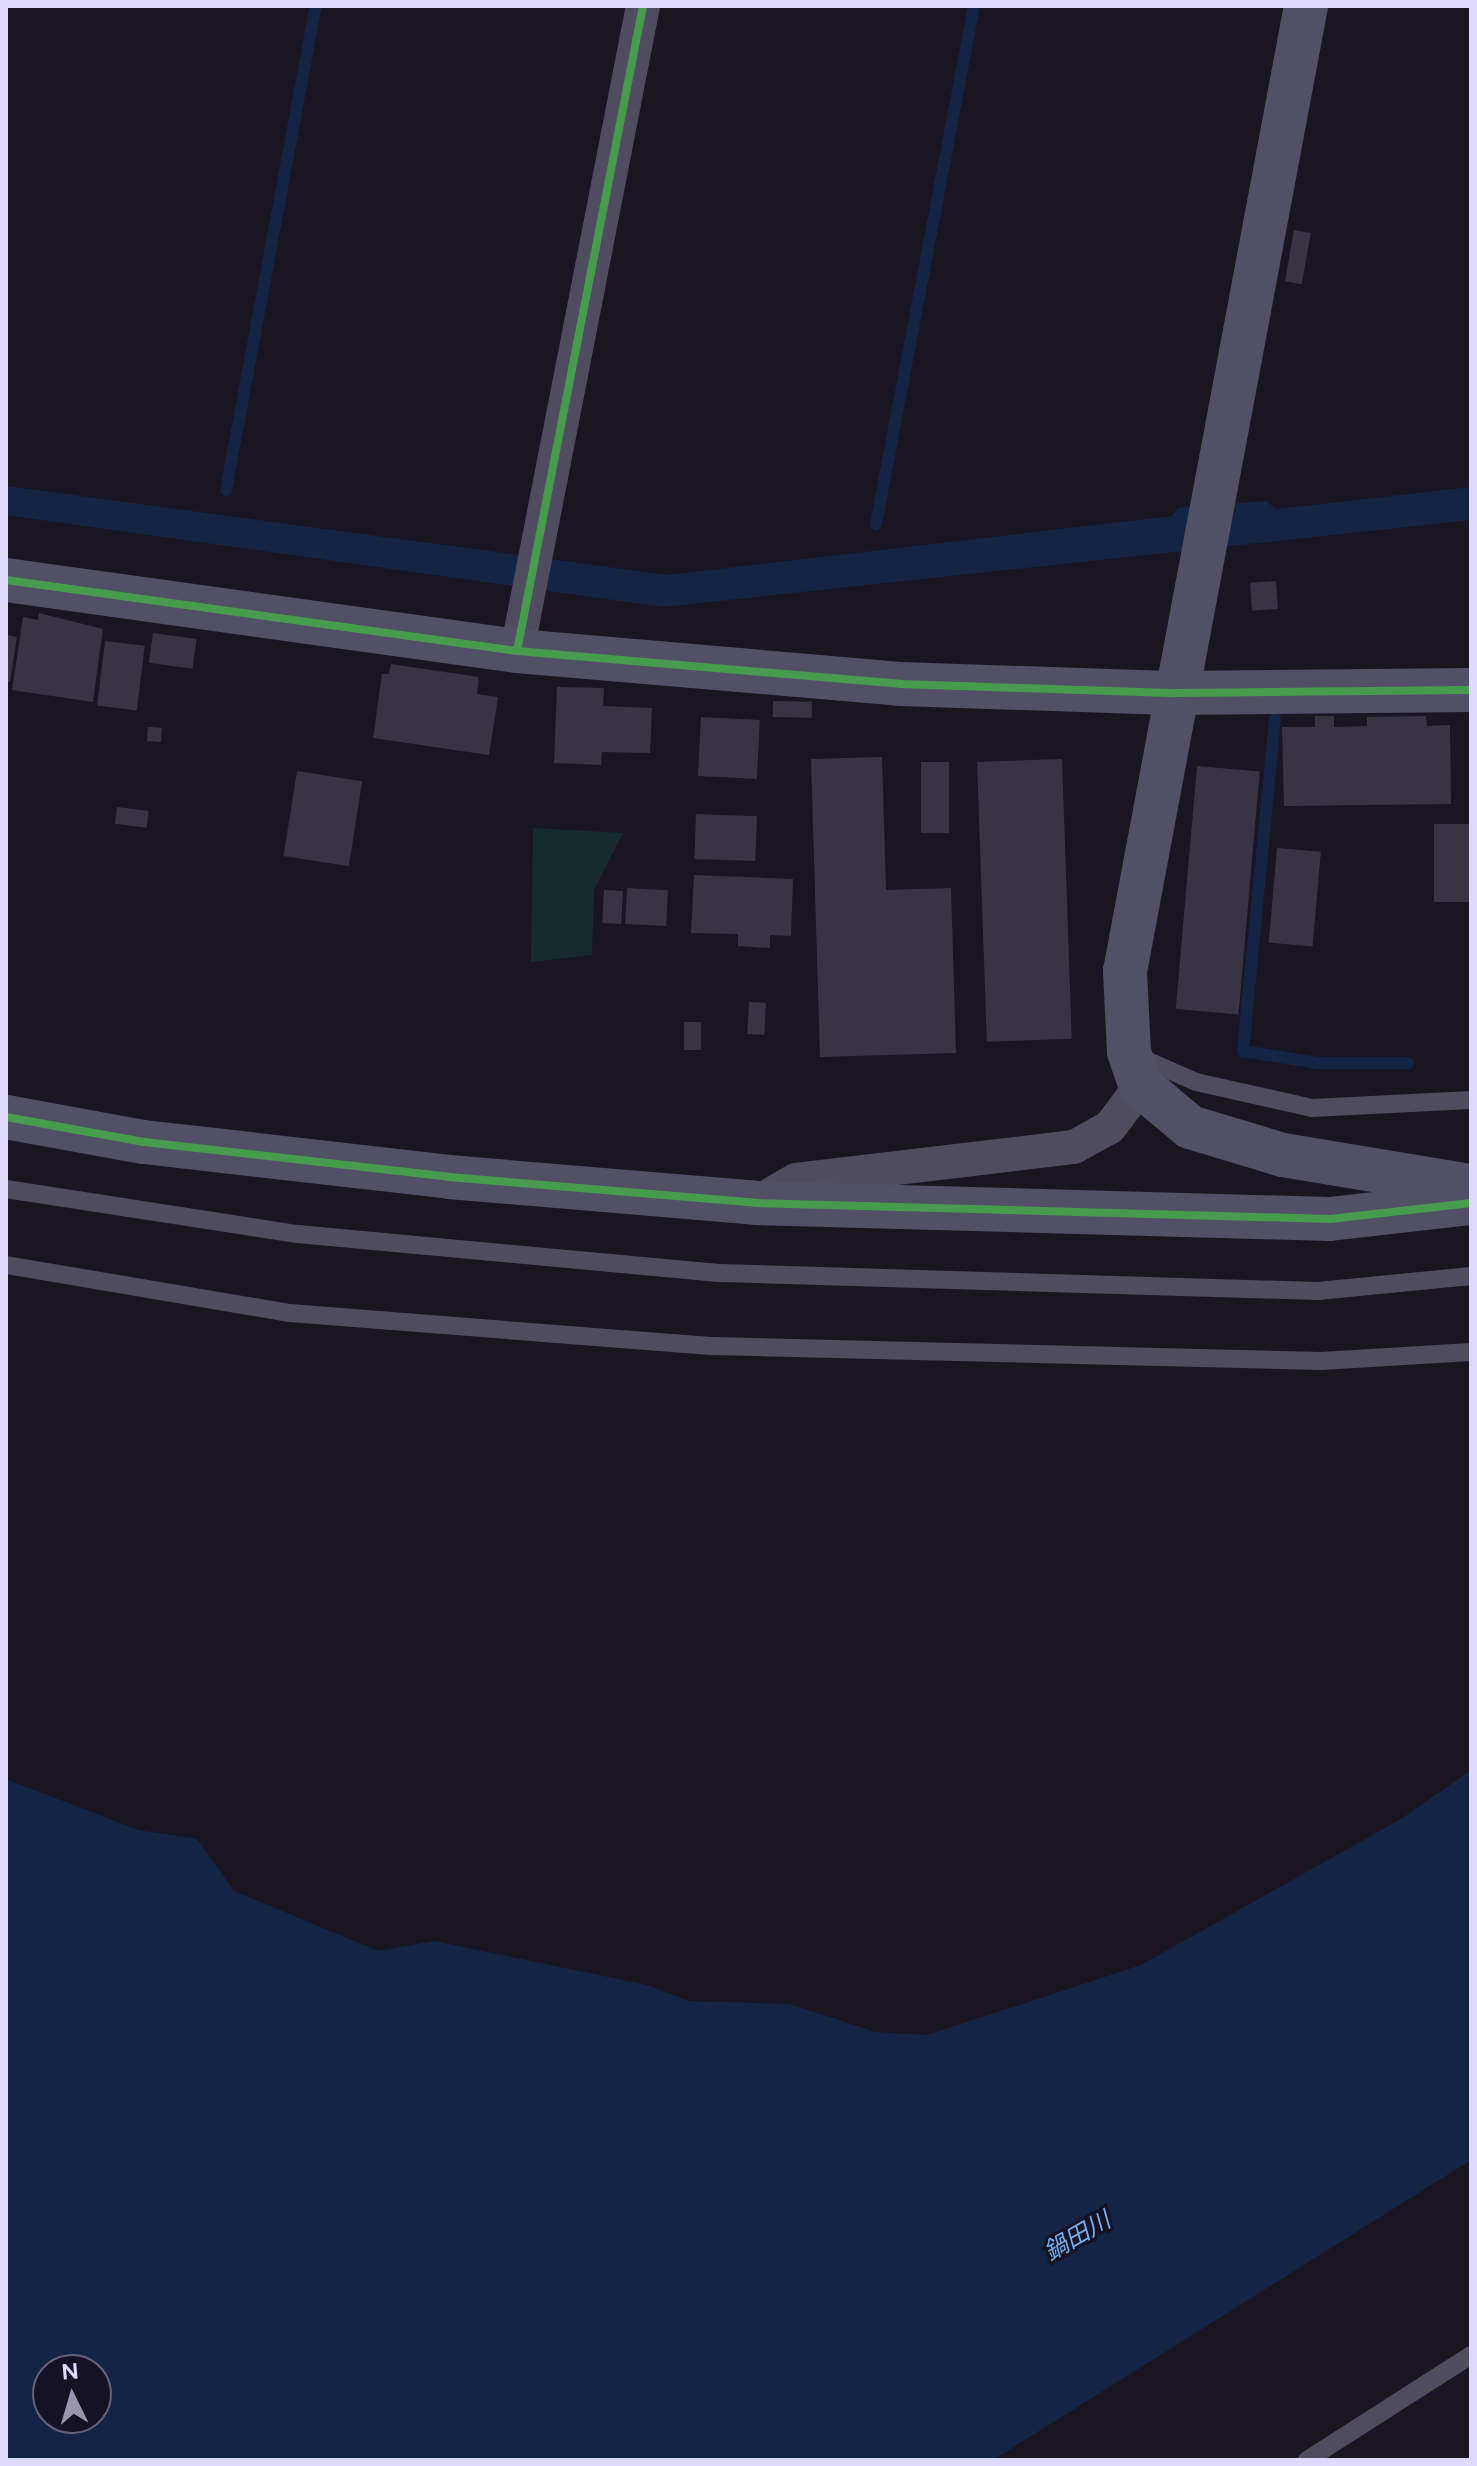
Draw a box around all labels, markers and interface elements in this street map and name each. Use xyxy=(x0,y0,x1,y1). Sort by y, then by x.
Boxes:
water label: 鍋田川 xyxy=(1039,2206,1115,2266)
north arrow xyxy=(32,2354,112,2434)
text: N xyxy=(60,2357,80,2386)

